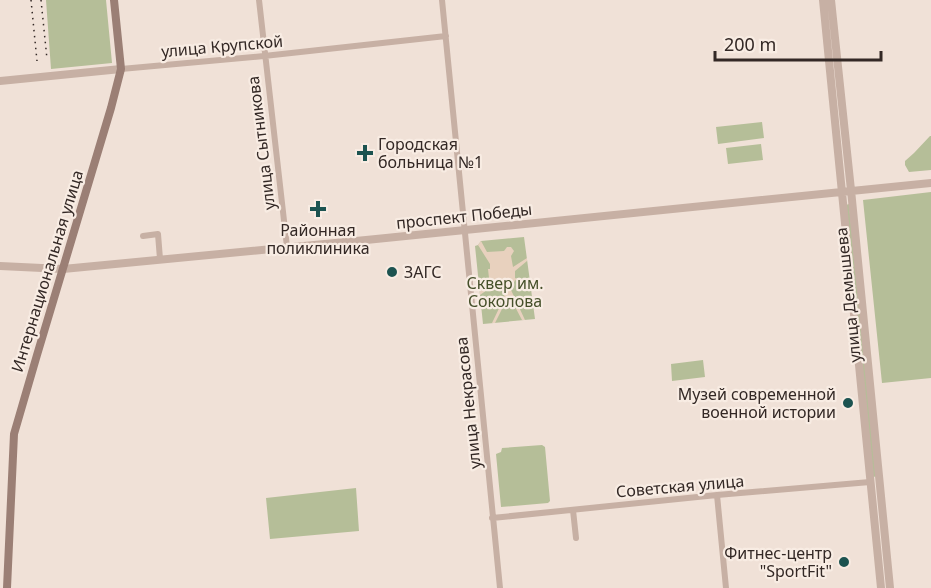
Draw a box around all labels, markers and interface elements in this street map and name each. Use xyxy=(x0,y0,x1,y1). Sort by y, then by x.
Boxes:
scale bar xyxy=(715,24,882,62)
street label: улица Крупской xyxy=(160,30,284,62)
text: 200 m xyxy=(724,32,776,56)
street label: улица Сытникова xyxy=(242,75,280,211)
place label: Городская больница №1 xyxy=(378,133,483,173)
marker: Городская больница №1 xyxy=(356,144,374,162)
street label: Интернациональная улица xyxy=(6,167,88,375)
street label: проспект Победы xyxy=(395,198,533,234)
marker: Районная поликлиника xyxy=(309,200,327,218)
place label: Районная поликлиника xyxy=(266,219,370,259)
street label: улица Демышева xyxy=(830,226,866,364)
place label: ЗАГС xyxy=(404,261,442,283)
marker: ЗАГС xyxy=(385,265,399,279)
park label: Сквер им. Соколова xyxy=(467,272,543,312)
street label: улица Некрасова xyxy=(450,336,486,470)
place label: Музей современной военной истории xyxy=(678,383,836,423)
marker: Музей современной военной истории xyxy=(841,396,855,410)
street label: Советская улица xyxy=(615,469,745,503)
place label: Фитнес-центр "SportFit" xyxy=(724,542,832,582)
marker: Фитнес-центр "SportFit" xyxy=(837,555,851,569)

